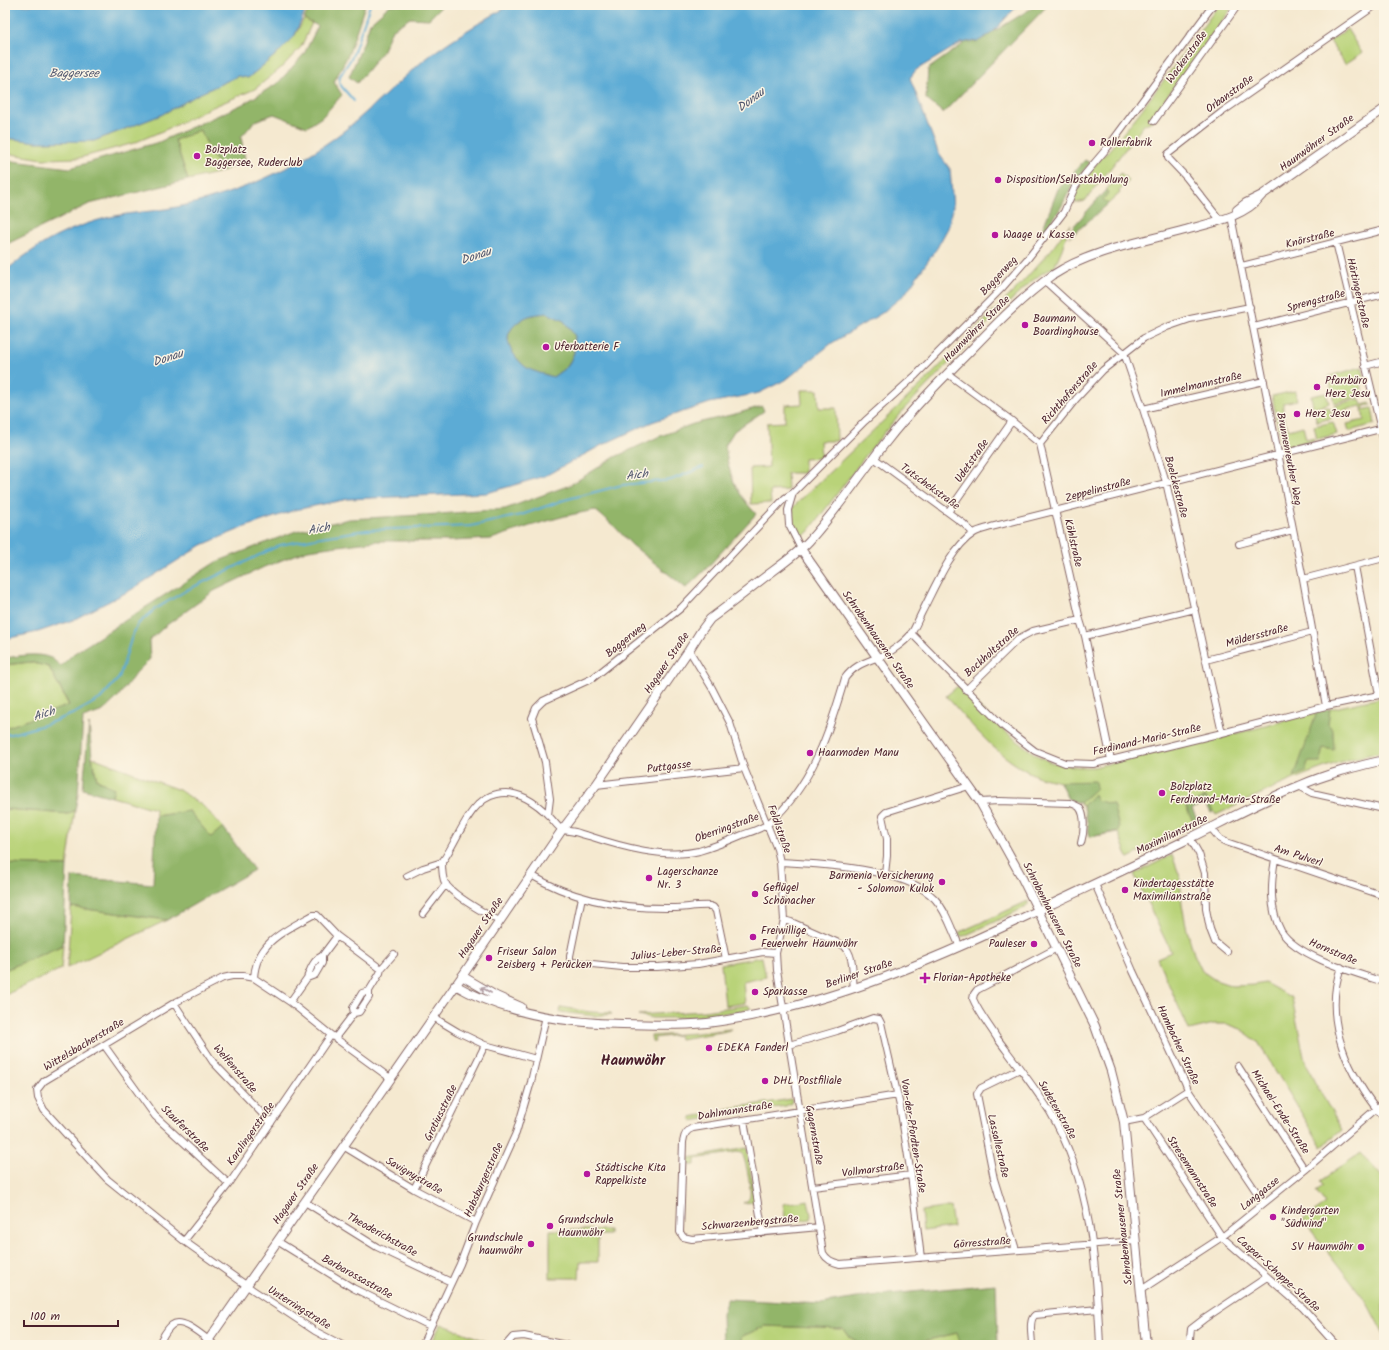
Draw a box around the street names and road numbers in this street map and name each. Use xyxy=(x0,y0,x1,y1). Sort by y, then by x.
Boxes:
street label: Wackerstraße xyxy=(1162,27,1212,87)
street label: Orbanstraße xyxy=(1202,70,1258,118)
street label: Haunwöhrer Straße xyxy=(1276,110,1358,176)
street label: Knörstraße xyxy=(1284,224,1337,254)
street label: Baggerweg xyxy=(976,252,1022,300)
street label: Härtingerstraße xyxy=(1341,256,1375,330)
street label: Sprengstraße xyxy=(1285,285,1347,317)
street label: Haunwöhrer Straße xyxy=(939,291,1015,367)
street label: Richthofenstraße xyxy=(1037,357,1103,429)
street label: Immelmannstraße xyxy=(1158,367,1244,403)
street label: Brunnenreuther Weg xyxy=(1271,411,1307,507)
street label: Udetstraße xyxy=(950,435,994,487)
street label: Boelckestraße xyxy=(1159,454,1193,520)
street label: Tutschekstraße xyxy=(896,459,964,515)
street label: Zeppelinstraße xyxy=(1063,473,1133,507)
street label: Köhlstraße xyxy=(1059,517,1087,569)
street label: Schrobenhausener Straße xyxy=(837,587,919,693)
street label: Baggerweg xyxy=(601,618,651,662)
street label: Möldersstraße xyxy=(1224,619,1290,653)
street label: Bockholtstraße xyxy=(960,622,1024,682)
street label: Hagauer Straße xyxy=(640,628,694,698)
street label: Ferdinand-Maria-Straße xyxy=(1091,719,1203,761)
street label: Puttgasse xyxy=(646,755,692,779)
street label: Feldlstraße xyxy=(762,802,796,856)
street label: Oberringstraße xyxy=(692,808,762,848)
street label: Maximilianstraße xyxy=(1133,810,1211,860)
street label: Am Pulverl xyxy=(1272,840,1325,872)
street label: Schrobenhausener Straße xyxy=(1017,859,1087,971)
street label: Hagauer Straße xyxy=(454,893,508,963)
street label: Hornstraße xyxy=(1306,934,1360,970)
street label: Julius-Leber-Straße xyxy=(630,940,722,966)
street label: Berliner Straße xyxy=(823,954,895,994)
street label: Hambacher Straße xyxy=(1152,1002,1204,1088)
street label: Wittelsbacherstraße xyxy=(40,1014,128,1076)
street label: Welfenstraße xyxy=(208,1040,262,1098)
street label: Michael-Ende-Straße xyxy=(1246,1066,1314,1158)
street label: Sudetenstraße xyxy=(1033,1077,1081,1143)
street label: Von-der-Pfordten-Straße xyxy=(895,1078,931,1194)
street label: Grotiusstraße xyxy=(419,1081,463,1145)
street label: Dahlmannstraße xyxy=(696,1096,774,1126)
street label: Karolingerstraße xyxy=(222,1098,280,1170)
street label: Stauferstraße xyxy=(156,1101,214,1157)
street label: Gagernstraße xyxy=(800,1104,828,1166)
street label: Lassallestraße xyxy=(982,1112,1014,1180)
street label: Stresemannstraße xyxy=(1162,1132,1222,1212)
street label: Habsburgerstraße xyxy=(459,1139,509,1220)
street label: Savignystraße xyxy=(382,1152,446,1200)
street label: Vollmarstraße xyxy=(841,1157,905,1183)
street label: Hagauer Straße xyxy=(268,1160,324,1228)
street label: Schrobenhausener Straße xyxy=(1108,1168,1138,1286)
street label: Langgasse xyxy=(1236,1172,1284,1216)
street label: Theoderichstraße xyxy=(343,1208,421,1262)
street label: Schwarzenbergstraße xyxy=(701,1210,799,1236)
street label: Caspar-Schoppe-Straße xyxy=(1232,1231,1324,1317)
street label: Görresstraße xyxy=(953,1232,1011,1254)
street label: Barbarossastraße xyxy=(318,1250,396,1304)
street label: Unterringstraße xyxy=(264,1281,334,1335)

